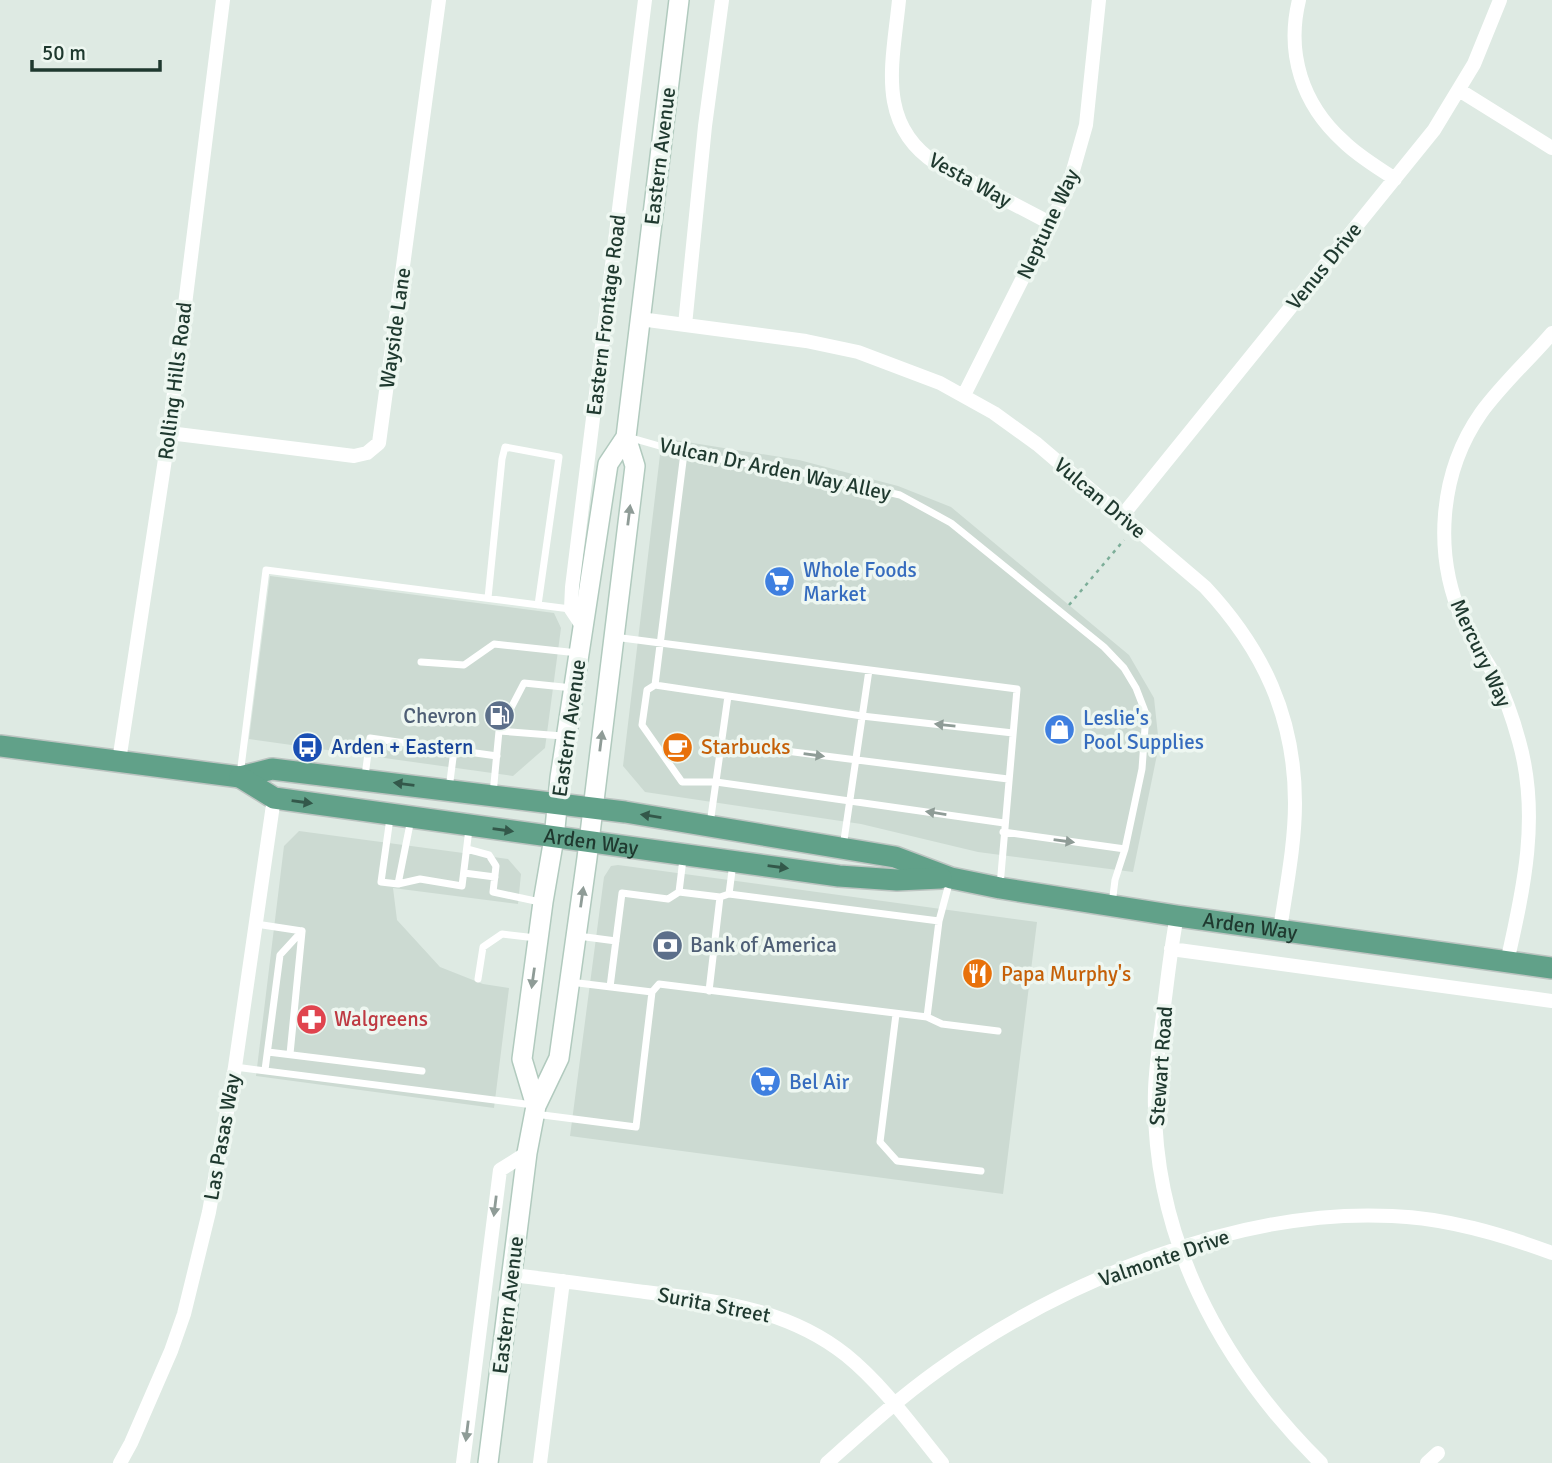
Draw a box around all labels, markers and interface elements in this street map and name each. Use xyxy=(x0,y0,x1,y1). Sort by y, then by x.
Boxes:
scale bar xyxy=(32,28,159,72)
text: 50 m xyxy=(42,40,86,66)
street label: Eastern Avenue xyxy=(639,86,681,226)
street label: Vesta Way xyxy=(924,147,1016,213)
street label: Neptune Way xyxy=(1011,165,1085,283)
street label: Eastern Frontage Road xyxy=(581,213,631,417)
street label: Venus Drive xyxy=(1281,217,1367,315)
street label: Wayside Lane xyxy=(374,266,416,390)
street label: Rolling Hills Road xyxy=(152,301,198,461)
street label: Vulcan Dr Arden Way Alley xyxy=(657,432,893,506)
street label: Vulcan Drive xyxy=(1049,452,1151,544)
one-way arrow xyxy=(623,504,634,526)
place label: Whole Foods Market xyxy=(803,557,917,607)
supermarket icon: Whole Foods Market xyxy=(763,565,797,599)
street label: Mercury Way xyxy=(1445,595,1517,711)
street label: Eastern Avenue xyxy=(546,657,592,799)
fuel station icon: Chevron xyxy=(483,699,517,733)
place label: Chevron xyxy=(403,703,477,729)
place label: Leslie's Pool Supplies xyxy=(1083,705,1204,755)
shop icon: Leslie's Pool Supplies xyxy=(1043,713,1077,747)
one-way arrow xyxy=(934,720,956,731)
bus stop icon: Arden + Eastern xyxy=(291,730,325,764)
one-way arrow xyxy=(595,730,606,752)
cafe icon: Starbucks xyxy=(661,730,695,764)
place label: Arden + Eastern xyxy=(331,734,473,760)
place label: Starbucks xyxy=(701,734,791,760)
one-way arrow xyxy=(803,750,825,761)
one-way arrow xyxy=(393,779,415,790)
one-way arrow xyxy=(291,796,313,807)
one-way arrow xyxy=(925,807,947,818)
one-way arrow xyxy=(640,810,662,821)
street label: Arden Way xyxy=(542,822,640,861)
one-way arrow xyxy=(492,824,514,835)
one-way arrow xyxy=(1053,835,1075,846)
one-way arrow xyxy=(767,862,789,873)
one-way arrow xyxy=(576,886,587,908)
street label: Arden Way xyxy=(1201,907,1299,946)
bank icon: Bank of America xyxy=(650,928,684,962)
place label: Bank of America xyxy=(690,932,837,958)
restaurant icon: Papa Murphy's xyxy=(961,957,995,991)
place label: Papa Murphy's xyxy=(1001,961,1131,987)
one-way arrow xyxy=(528,967,539,989)
pharmacy icon: Walgreens xyxy=(294,1002,328,1036)
street label: Stewart Road xyxy=(1144,1005,1178,1127)
place label: Walgreens xyxy=(334,1006,428,1032)
supermarket icon: Bel Air xyxy=(749,1065,783,1099)
place label: Bel Air xyxy=(789,1069,850,1095)
street label: Las Pasas Way xyxy=(198,1071,246,1202)
one-way arrow xyxy=(490,1195,501,1217)
street label: Valmonte Drive xyxy=(1095,1224,1233,1292)
street label: Eastern Avenue xyxy=(487,1235,529,1375)
street label: Surita Street xyxy=(655,1281,773,1329)
one-way arrow xyxy=(462,1421,473,1443)

